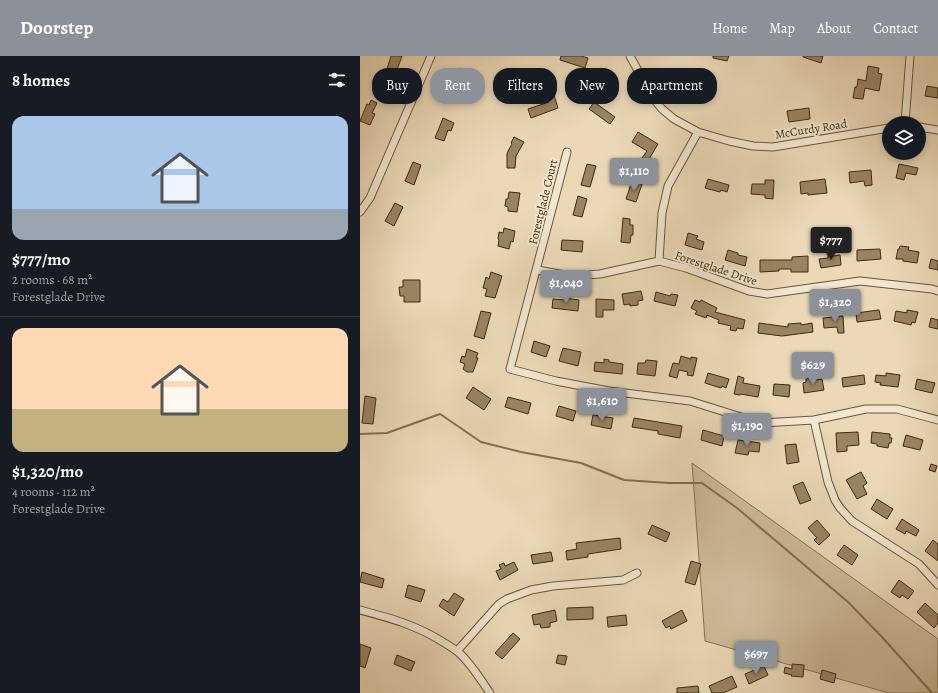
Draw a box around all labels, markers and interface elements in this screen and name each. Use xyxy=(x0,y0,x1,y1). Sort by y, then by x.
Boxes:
text: Doorstep xyxy=(20,15,94,41)
text: Home xyxy=(712,19,747,38)
text: Map xyxy=(769,19,795,38)
text: About xyxy=(817,19,851,38)
text: Contact xyxy=(873,19,918,38)
chip: Buy xyxy=(372,68,422,104)
chip: Rent xyxy=(430,68,485,104)
chip: Filters xyxy=(493,68,557,104)
chip: New xyxy=(565,68,619,104)
chip: Apartment xyxy=(627,68,717,104)
text: 8 homes xyxy=(12,69,70,92)
icon: filters xyxy=(326,69,348,91)
street label: McCurdy Road xyxy=(774,115,849,143)
map controls xyxy=(882,116,926,160)
button: layers xyxy=(882,116,926,160)
icon: home xyxy=(144,142,216,214)
street label: Forestglade Court xyxy=(525,158,561,246)
pin: $1,110 xyxy=(601,158,667,192)
text: $1,110 xyxy=(619,162,649,179)
pin: $777 xyxy=(807,227,855,261)
text: $777 xyxy=(820,231,842,248)
street label: Forestglade Drive xyxy=(673,247,759,289)
text: $777/mo xyxy=(12,248,70,271)
pin: $1,040 xyxy=(533,270,599,304)
text: 2 rooms · 68 m² xyxy=(12,271,92,288)
text: $1,040 xyxy=(549,274,583,291)
text: Forestglade Drive xyxy=(12,288,105,305)
pin: $1,320 xyxy=(802,289,868,323)
text: $1,320 xyxy=(819,293,851,310)
pin: $629 xyxy=(789,352,837,386)
icon: home xyxy=(144,354,216,426)
text: $629 xyxy=(801,356,825,373)
pin: $1,610 xyxy=(569,388,635,422)
text: $1,610 xyxy=(586,392,618,409)
pin: $1,190 xyxy=(714,413,780,447)
text: $1,190 xyxy=(731,417,763,434)
text: $1,320/mo xyxy=(12,460,83,483)
text: 4 rooms · 112 m² xyxy=(12,483,95,500)
text: Forestglade Drive xyxy=(12,500,105,517)
pin: $697 xyxy=(732,641,780,675)
text: $697 xyxy=(744,645,768,662)

